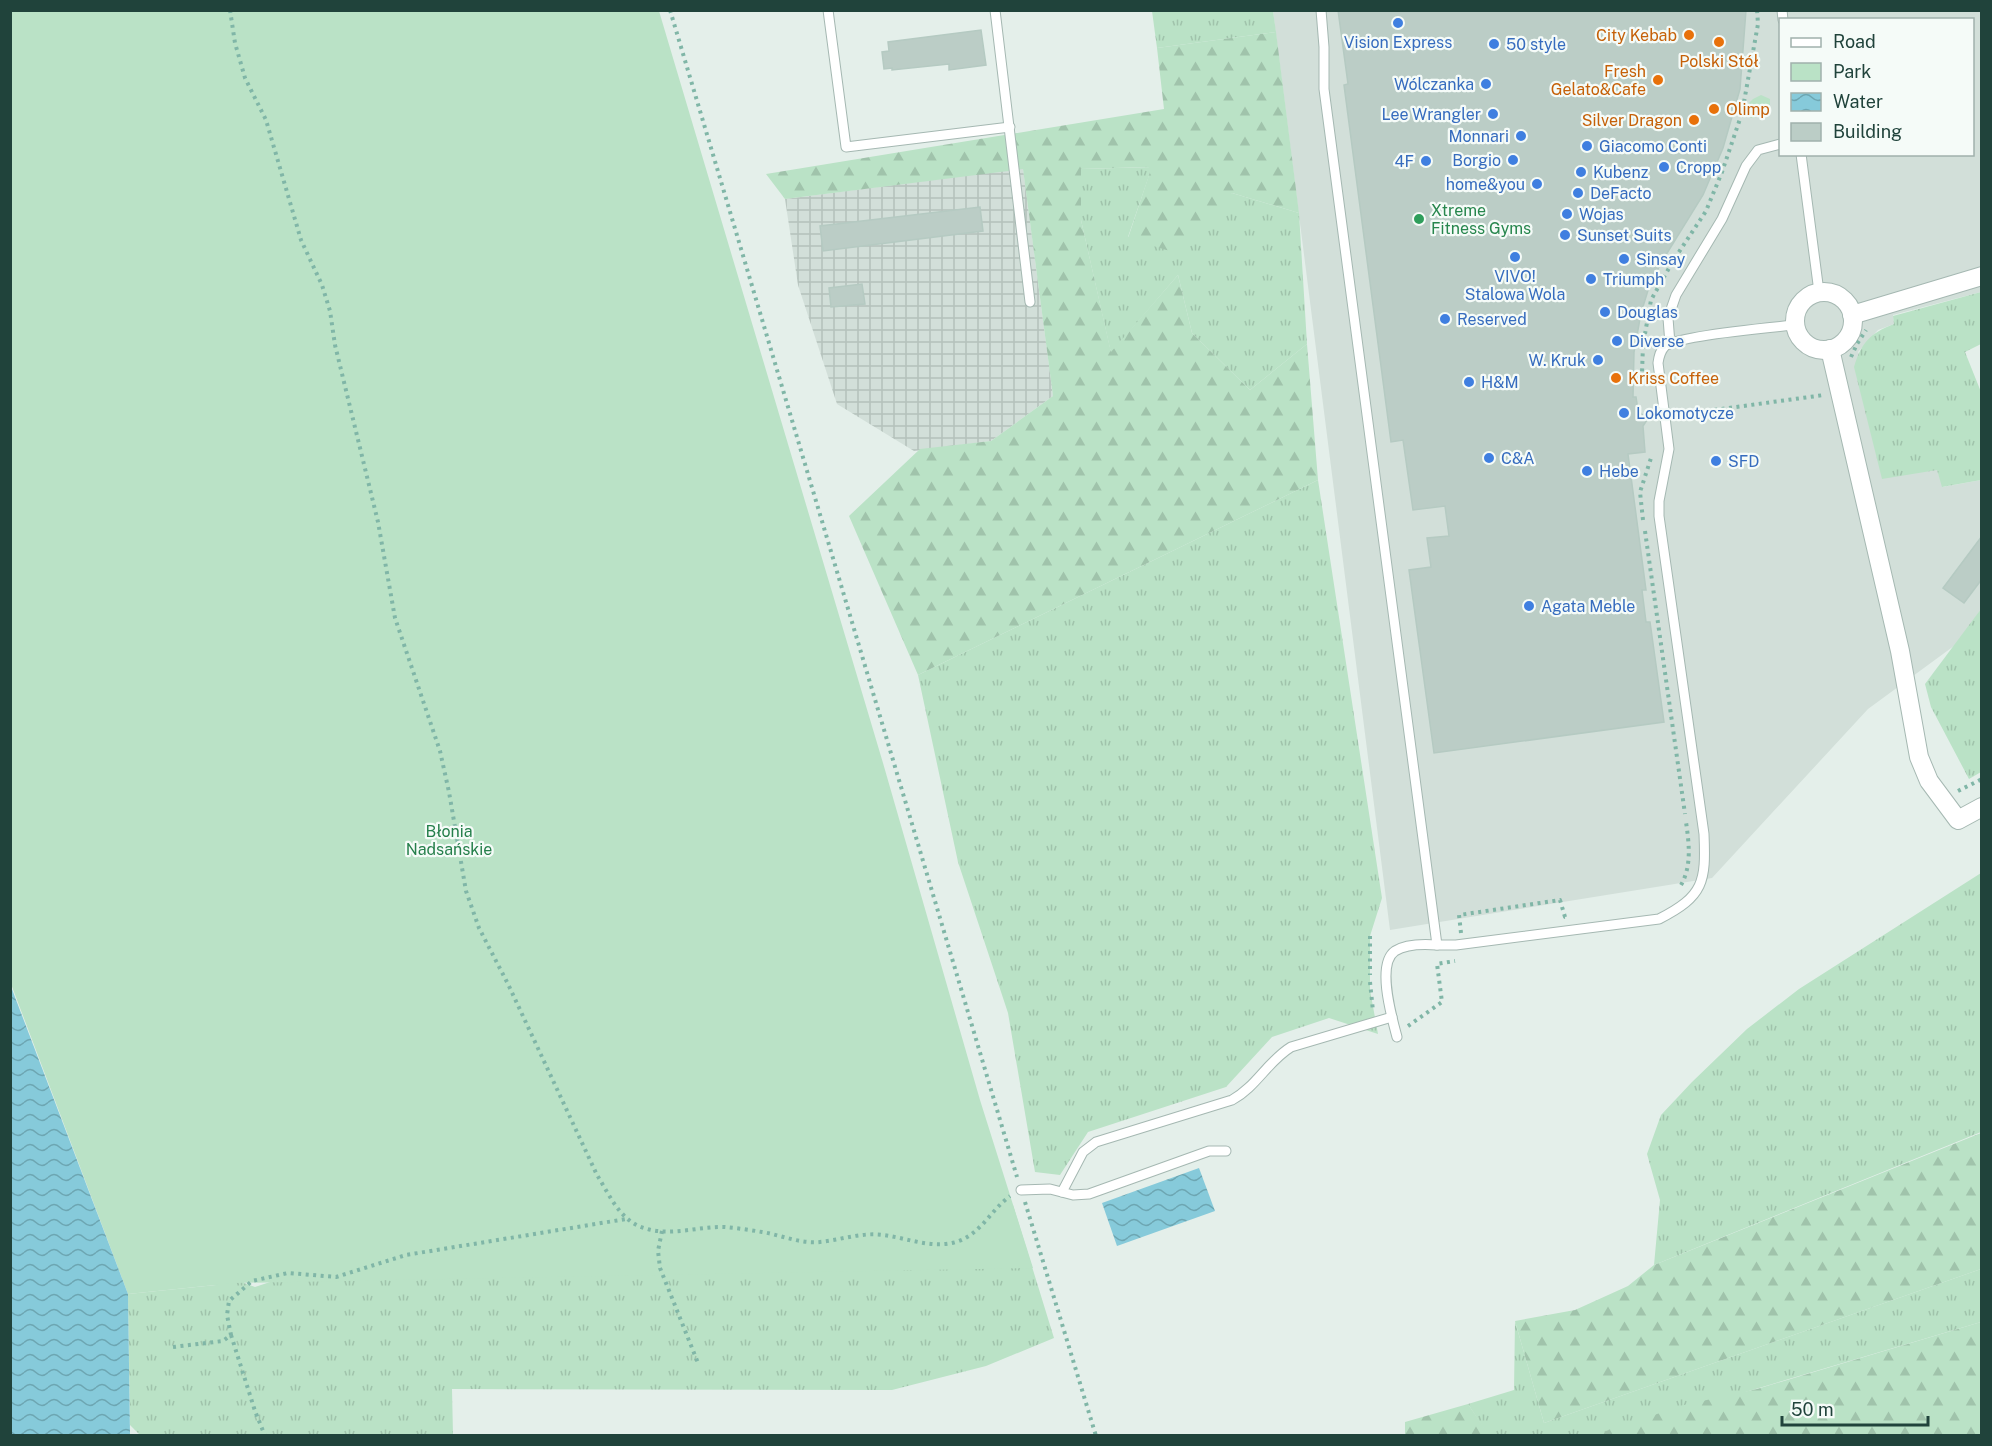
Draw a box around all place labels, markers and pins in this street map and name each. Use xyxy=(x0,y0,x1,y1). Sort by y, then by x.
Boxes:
marker: Vision Express xyxy=(1391,16,1405,30)
place label: City Kebab xyxy=(1596,26,1677,45)
marker: City Kebab xyxy=(1682,28,1696,42)
place label: Vision Express xyxy=(1344,33,1452,52)
place label: 50 style xyxy=(1506,35,1566,54)
marker: Polski Stół xyxy=(1712,35,1726,49)
marker: 50 style xyxy=(1487,37,1501,51)
place label: Polski Stół xyxy=(1679,52,1759,71)
place label: Fresh Gelato&Cafe xyxy=(1551,62,1646,99)
marker: Fresh Gelato&Cafe xyxy=(1651,73,1665,87)
place label: Wólczanka xyxy=(1394,75,1474,94)
marker: Wólczanka xyxy=(1479,77,1493,91)
place label: Olimp xyxy=(1726,100,1770,119)
marker: Olimp xyxy=(1707,102,1721,116)
place label: Lee Wrangler xyxy=(1382,105,1481,124)
marker: Lee Wrangler xyxy=(1486,107,1500,121)
place label: Silver Dragon xyxy=(1582,111,1682,130)
marker: Silver Dragon xyxy=(1687,113,1701,127)
place label: Monnari xyxy=(1448,127,1509,146)
marker: Monnari xyxy=(1514,129,1528,143)
place label: Giacomo Conti xyxy=(1599,137,1707,156)
marker: Giacomo Conti xyxy=(1580,139,1594,153)
place label: Borgio xyxy=(1452,151,1501,170)
place label: 4F xyxy=(1394,152,1414,171)
marker: Borgio xyxy=(1506,153,1520,167)
marker: 4F xyxy=(1419,154,1433,168)
place label: Cropp xyxy=(1676,158,1721,177)
marker: Cropp xyxy=(1657,160,1671,174)
place label: Kubenz xyxy=(1593,163,1649,182)
marker: Kubenz xyxy=(1574,165,1588,179)
place label: home&you xyxy=(1446,175,1525,194)
marker: home&you xyxy=(1530,177,1544,191)
place label: DeFacto xyxy=(1590,184,1652,203)
marker: DeFacto xyxy=(1571,186,1585,200)
place label: Xtreme Fitness Gyms xyxy=(1431,201,1531,238)
place label: Wojas xyxy=(1579,205,1624,224)
marker: Wojas xyxy=(1560,207,1574,221)
marker: Xtreme Fitness Gyms xyxy=(1412,212,1426,226)
place label: Sunset Suits xyxy=(1577,226,1672,245)
marker: Sunset Suits xyxy=(1558,228,1572,242)
marker: VIVO! Stalowa Wola xyxy=(1508,250,1522,264)
place label: Sinsay xyxy=(1636,250,1686,269)
marker: Sinsay xyxy=(1617,252,1631,266)
place label: VIVO! Stalowa Wola xyxy=(1465,267,1565,304)
place label: Triumph xyxy=(1603,270,1664,289)
marker: Triumph xyxy=(1584,272,1598,286)
place label: Douglas xyxy=(1617,303,1678,322)
marker: Douglas xyxy=(1598,305,1612,319)
place label: Reserved xyxy=(1457,310,1527,329)
marker: Reserved xyxy=(1438,312,1452,326)
place label: Diverse xyxy=(1629,332,1684,351)
marker: Diverse xyxy=(1610,334,1624,348)
place label: W. Kruk xyxy=(1529,351,1586,370)
marker: W. Kruk xyxy=(1591,353,1605,367)
place label: Kriss Coffee xyxy=(1628,369,1719,388)
marker: Kriss Coffee xyxy=(1609,371,1623,385)
place label: H&M xyxy=(1481,373,1519,392)
marker: H&M xyxy=(1462,375,1476,389)
place label: Lokomotycze xyxy=(1636,404,1734,423)
marker: Lokomotycze xyxy=(1617,406,1631,420)
place label: C&A xyxy=(1501,449,1535,468)
marker: C&A xyxy=(1482,451,1496,465)
place label: SFD xyxy=(1728,452,1759,471)
marker: SFD xyxy=(1709,454,1723,468)
place label: Hebe xyxy=(1599,462,1639,481)
marker: Hebe xyxy=(1580,464,1594,478)
place label: Agata Meble xyxy=(1541,597,1635,616)
marker: Agata Meble xyxy=(1522,599,1536,613)

